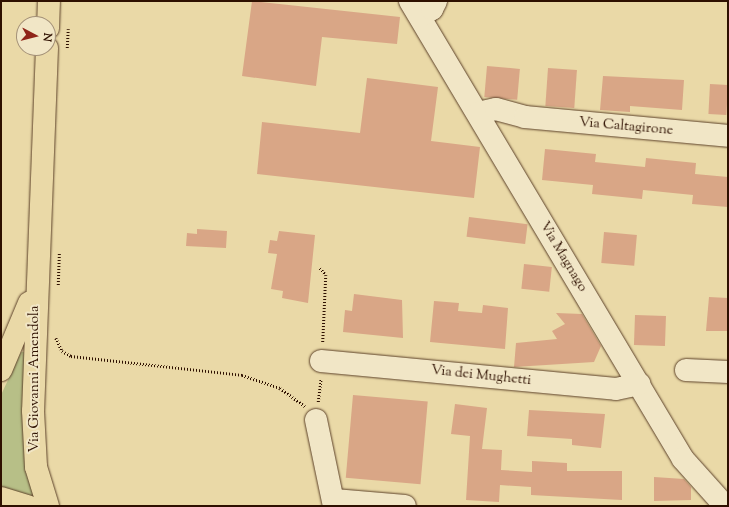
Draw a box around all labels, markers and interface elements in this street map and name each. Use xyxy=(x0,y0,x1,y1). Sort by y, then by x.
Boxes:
north arrow xyxy=(16,16,56,56)
text: N xyxy=(38,32,55,43)
street label: Via Caltagirone xyxy=(578,115,674,139)
street label: Via Magnago xyxy=(536,219,590,295)
street label: Via Giovanni Amendola xyxy=(27,306,43,452)
street label: Via dei Mughetti xyxy=(430,362,532,390)

